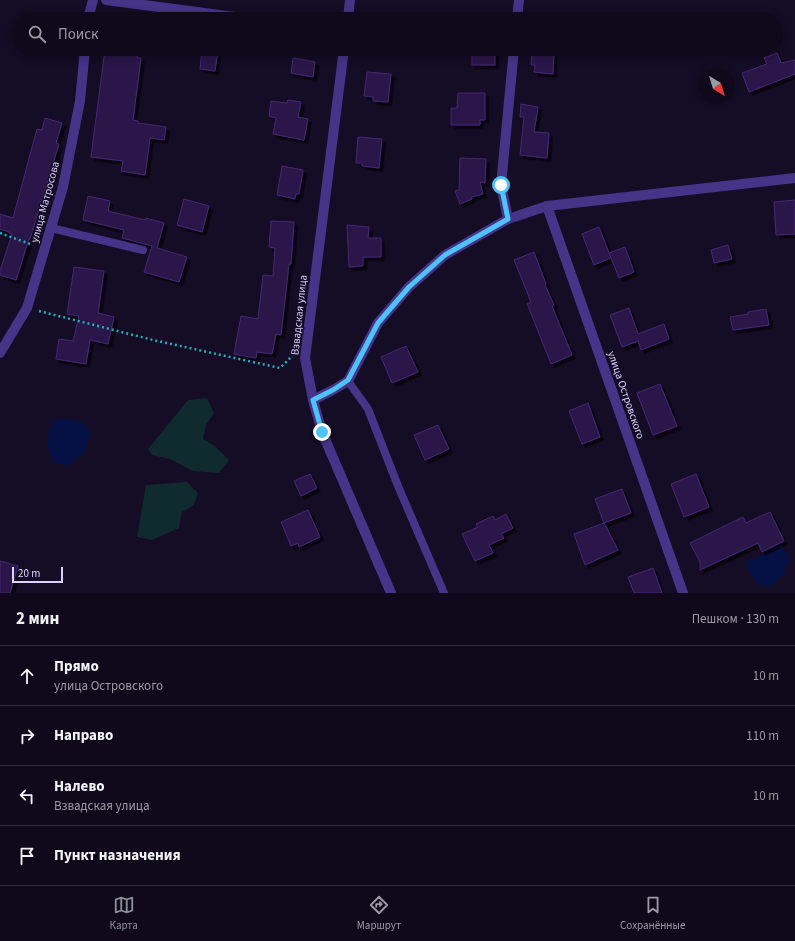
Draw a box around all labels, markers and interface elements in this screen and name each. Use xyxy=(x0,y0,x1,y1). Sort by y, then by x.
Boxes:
search box xyxy=(12,12,783,56)
icon: search xyxy=(26,23,48,45)
text: Поиск xyxy=(58,24,99,45)
north arrow xyxy=(699,68,735,104)
street label: улица Матросова xyxy=(27,160,63,244)
route start xyxy=(492,176,510,194)
street label: Взвадская улица xyxy=(287,274,311,356)
street label: улица Островского xyxy=(604,349,648,441)
route end xyxy=(313,423,331,441)
scale bar xyxy=(12,565,63,584)
text: 20 m xyxy=(18,566,40,581)
text: 2 мин xyxy=(16,607,59,631)
text: Пешком · 130 m xyxy=(692,610,779,628)
text: Прямо xyxy=(54,656,99,677)
icon: ahead xyxy=(16,665,38,687)
text: 10 m xyxy=(753,667,779,685)
text: улица Островского xyxy=(54,677,163,695)
icon: right xyxy=(16,725,38,747)
text: Направо xyxy=(54,725,113,746)
text: 110 m xyxy=(746,727,779,745)
text: Налево xyxy=(54,776,105,797)
icon: left xyxy=(16,785,38,807)
text: 10 m xyxy=(753,787,779,805)
text: Взвадская улица xyxy=(54,797,150,815)
icon: arrive xyxy=(16,845,38,867)
text: Пункт назначения xyxy=(54,845,181,866)
tab: Карта xyxy=(110,894,138,933)
tab: Маршрут xyxy=(357,894,401,933)
tab: Сохранённые xyxy=(620,894,685,933)

